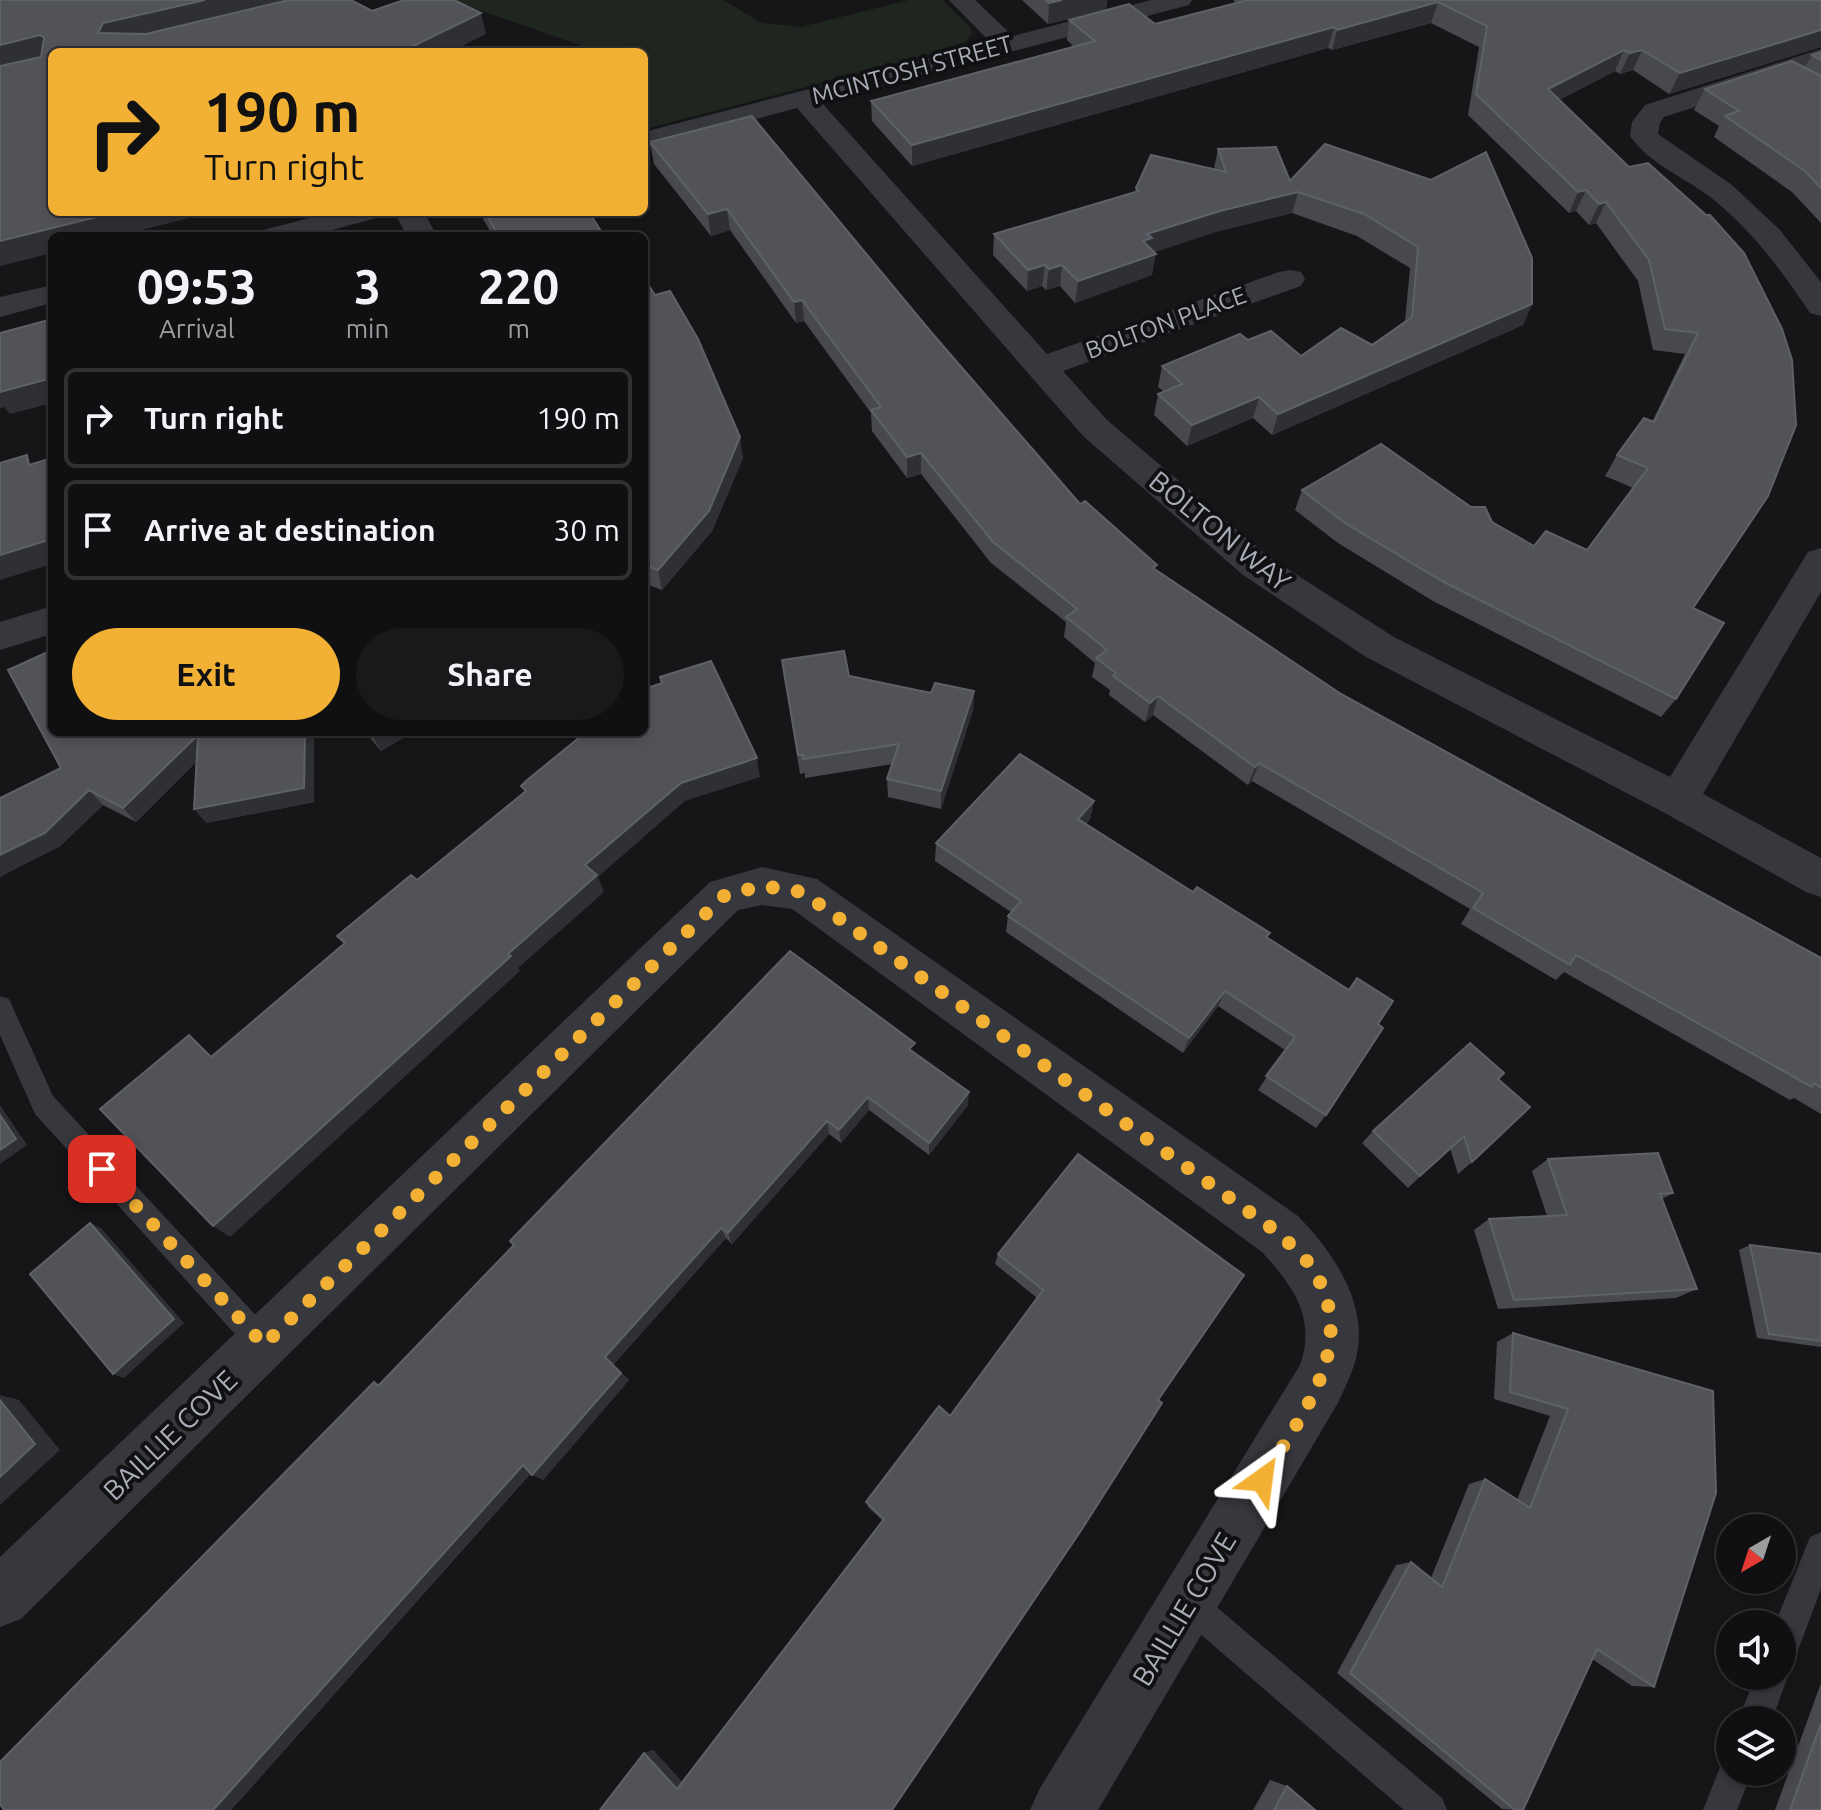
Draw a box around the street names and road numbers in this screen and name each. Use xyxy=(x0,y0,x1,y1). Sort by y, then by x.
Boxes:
street label: MCINTOSH STREET xyxy=(809,30,1015,109)
street label: BOLTON PLACE xyxy=(1082,281,1250,364)
street label: BOLTON WAY xyxy=(1144,464,1297,597)
street label: BAILLIE COVE xyxy=(97,1364,243,1506)
street label: BAILLIE COVE xyxy=(1126,1527,1241,1691)

